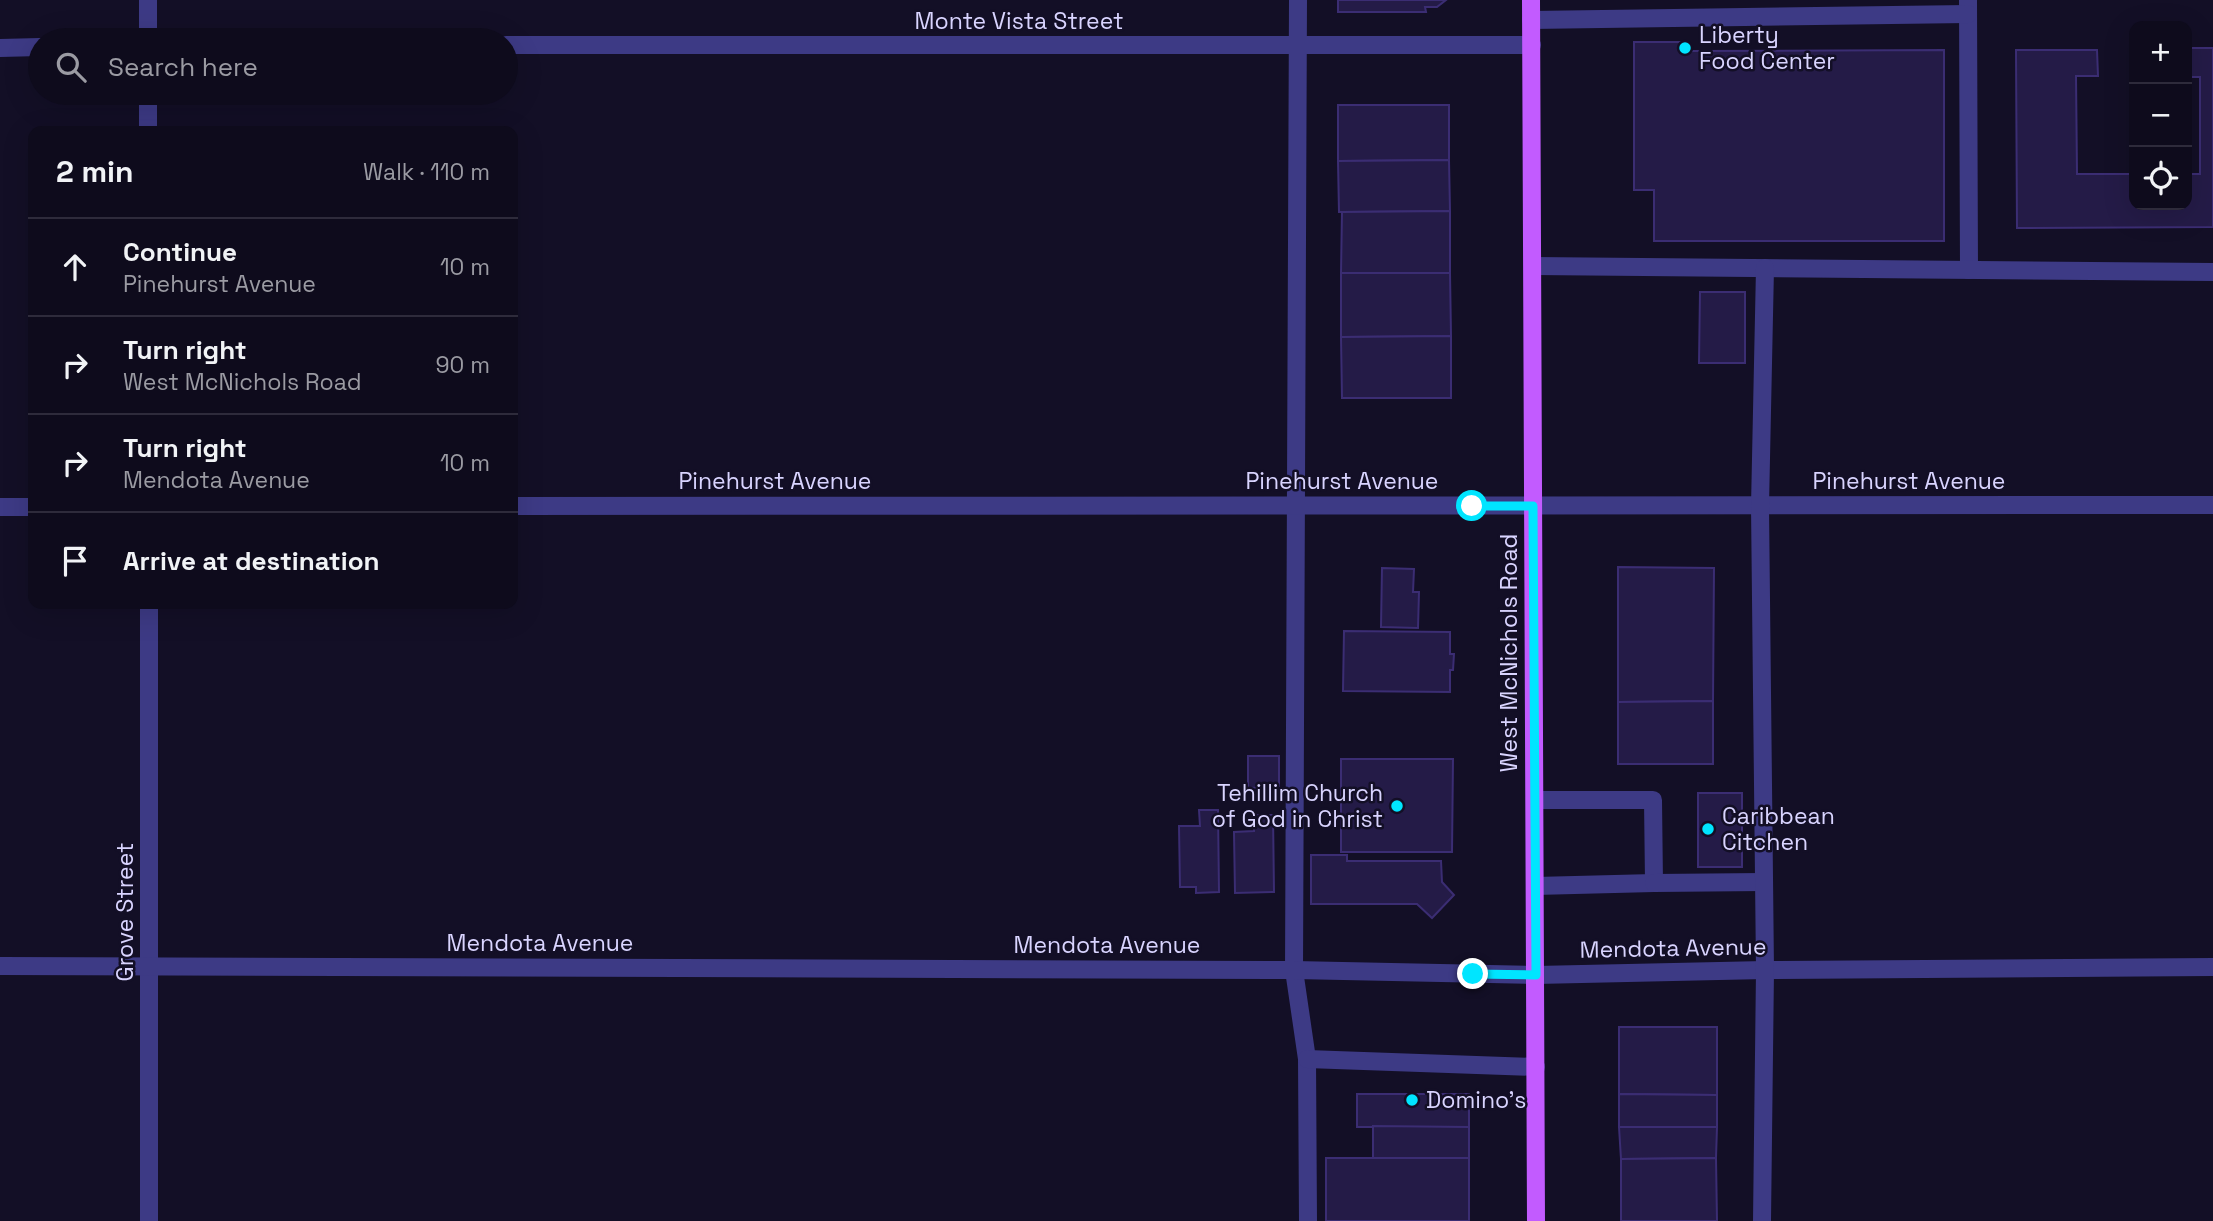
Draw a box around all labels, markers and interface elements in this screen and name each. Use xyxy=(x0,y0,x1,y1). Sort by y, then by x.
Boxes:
street label: Monte Vista Street xyxy=(915,6,1123,36)
place label: Liberty Food Center xyxy=(1699,20,1835,76)
map controls xyxy=(2129,21,2192,210)
button: + xyxy=(2129,21,2192,84)
search box xyxy=(28,28,518,105)
marker: Liberty Food Center xyxy=(1677,40,1693,56)
icon: search xyxy=(52,48,90,86)
text: Search here xyxy=(108,50,258,84)
button: − xyxy=(2129,84,2192,147)
button: locate xyxy=(2129,147,2192,210)
text: 2 min xyxy=(56,152,134,191)
text: Walk · 110 m xyxy=(363,157,490,187)
text: Continue xyxy=(123,235,237,269)
icon: ahead xyxy=(56,248,94,286)
text: 10 m xyxy=(440,252,490,282)
text: Pinehurst Avenue xyxy=(123,269,316,299)
text: Turn right xyxy=(123,333,247,367)
icon: right xyxy=(56,346,94,384)
text: 90 m xyxy=(435,350,490,380)
text: West McNichols Road xyxy=(123,367,362,397)
text: Turn right xyxy=(123,431,247,465)
icon: right xyxy=(56,444,94,482)
text: 10 m xyxy=(440,448,490,478)
text: Mendota Avenue xyxy=(123,465,310,495)
street label: Pinehurst Avenue xyxy=(679,466,871,496)
street label: Pinehurst Avenue xyxy=(1246,466,1438,496)
street label: Pinehurst Avenue xyxy=(1813,466,2005,496)
route start xyxy=(1456,490,1487,521)
street label: West McNichols Road xyxy=(1494,534,1524,772)
icon: arrive xyxy=(56,542,94,580)
text: Arrive at destination xyxy=(123,544,380,578)
place label: Tehillim Church of God in Christ xyxy=(1212,778,1383,834)
marker: Tehillim Church of God in Christ xyxy=(1389,798,1405,814)
place label: Caribbean Citchen xyxy=(1722,801,1835,857)
marker: Caribbean Citchen xyxy=(1700,821,1716,837)
street label: Grove Street xyxy=(110,843,140,981)
street label: Mendota Avenue xyxy=(447,928,633,958)
street label: Mendota Avenue xyxy=(1014,930,1200,960)
street label: Mendota Avenue xyxy=(1579,931,1767,965)
route end xyxy=(1457,958,1488,989)
place label: Domino's xyxy=(1426,1085,1526,1115)
marker: Domino's xyxy=(1404,1092,1420,1108)

